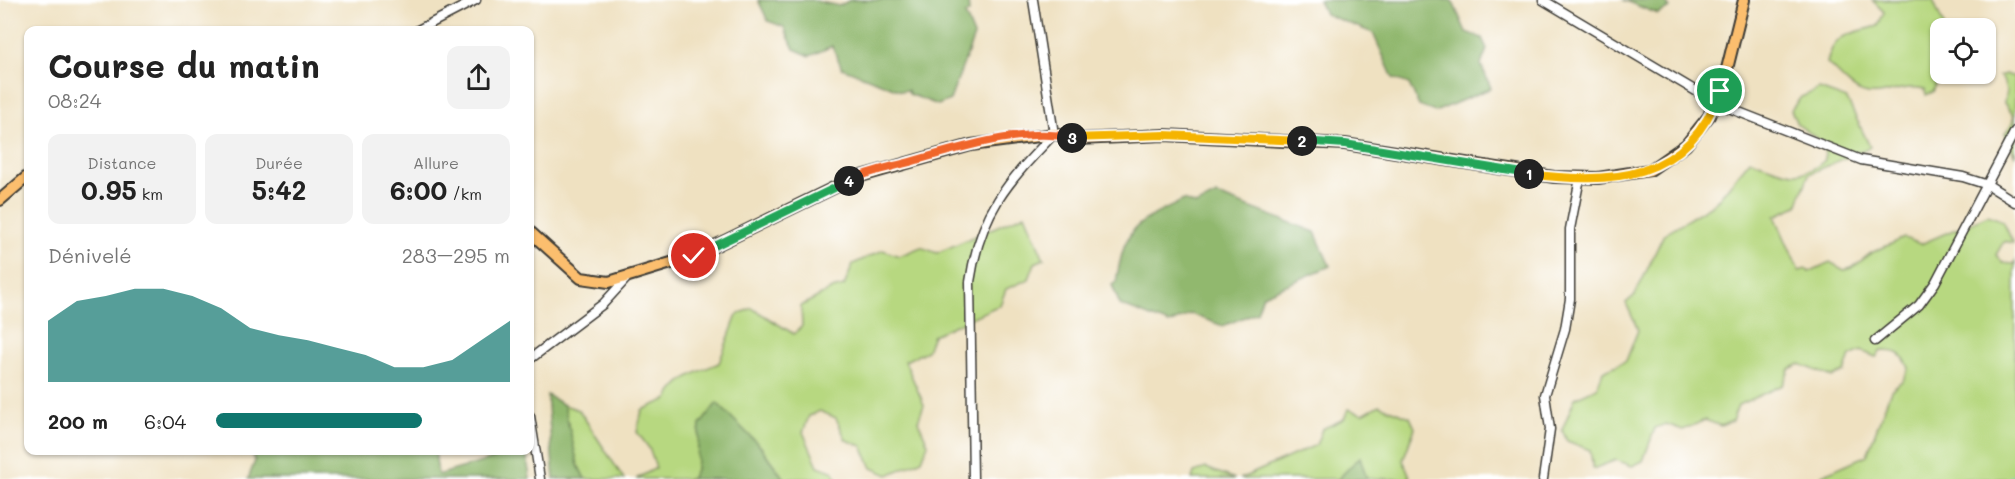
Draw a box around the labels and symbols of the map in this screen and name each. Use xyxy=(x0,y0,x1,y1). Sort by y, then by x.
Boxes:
pin xyxy=(1694,65,1745,116)
pin: 3 xyxy=(1057,123,1087,153)
pin: 2 xyxy=(1287,126,1317,156)
pin: 1 xyxy=(1514,159,1544,189)
pin: 4 xyxy=(834,166,864,196)
pin xyxy=(668,230,719,281)

